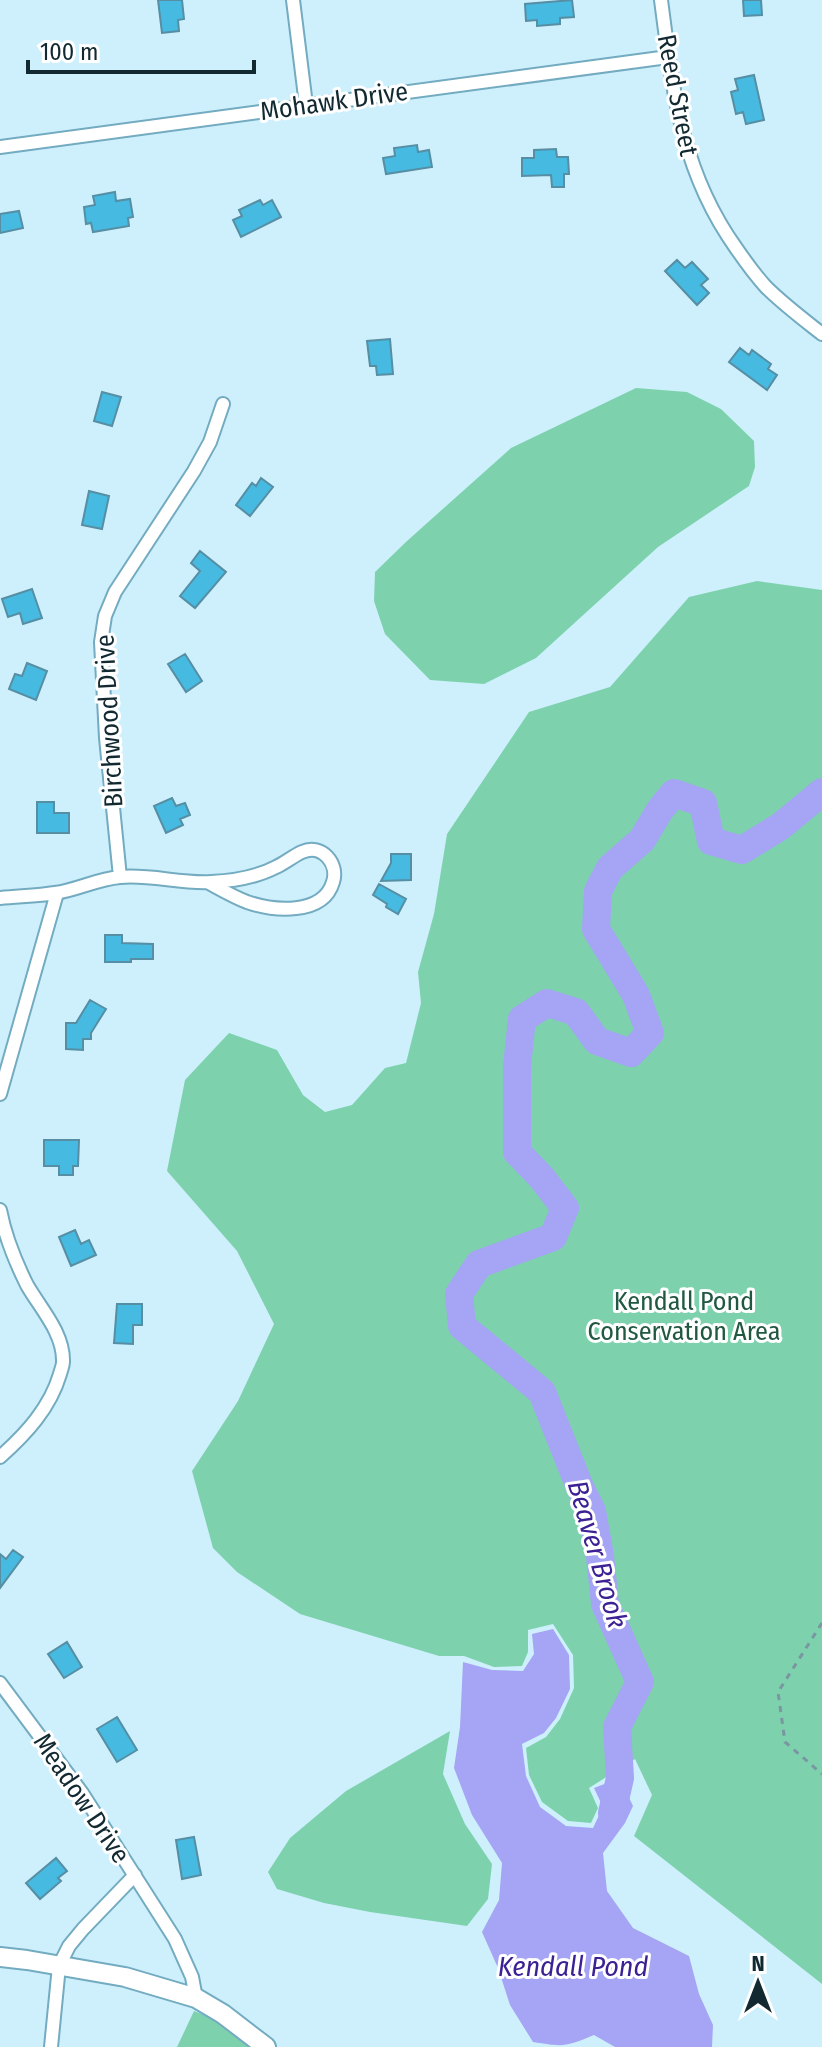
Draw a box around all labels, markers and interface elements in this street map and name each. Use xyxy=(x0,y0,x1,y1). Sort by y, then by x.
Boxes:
scale bar xyxy=(28,24,254,74)
street label: Reed Street xyxy=(651,32,705,159)
text: 100 m xyxy=(40,38,98,66)
street label: Mohawk Drive xyxy=(258,76,410,127)
street label: Birchwood Drive xyxy=(89,634,130,808)
park label: Kendall Pond Conservation Area xyxy=(588,1286,780,1347)
water label: Beaver Brook xyxy=(561,1476,634,1632)
street label: Meadow Drive xyxy=(27,1728,136,1869)
north arrow xyxy=(718,1943,798,2023)
water label: Kendall Pond xyxy=(498,1950,648,1983)
text: N xyxy=(751,1950,765,1977)

